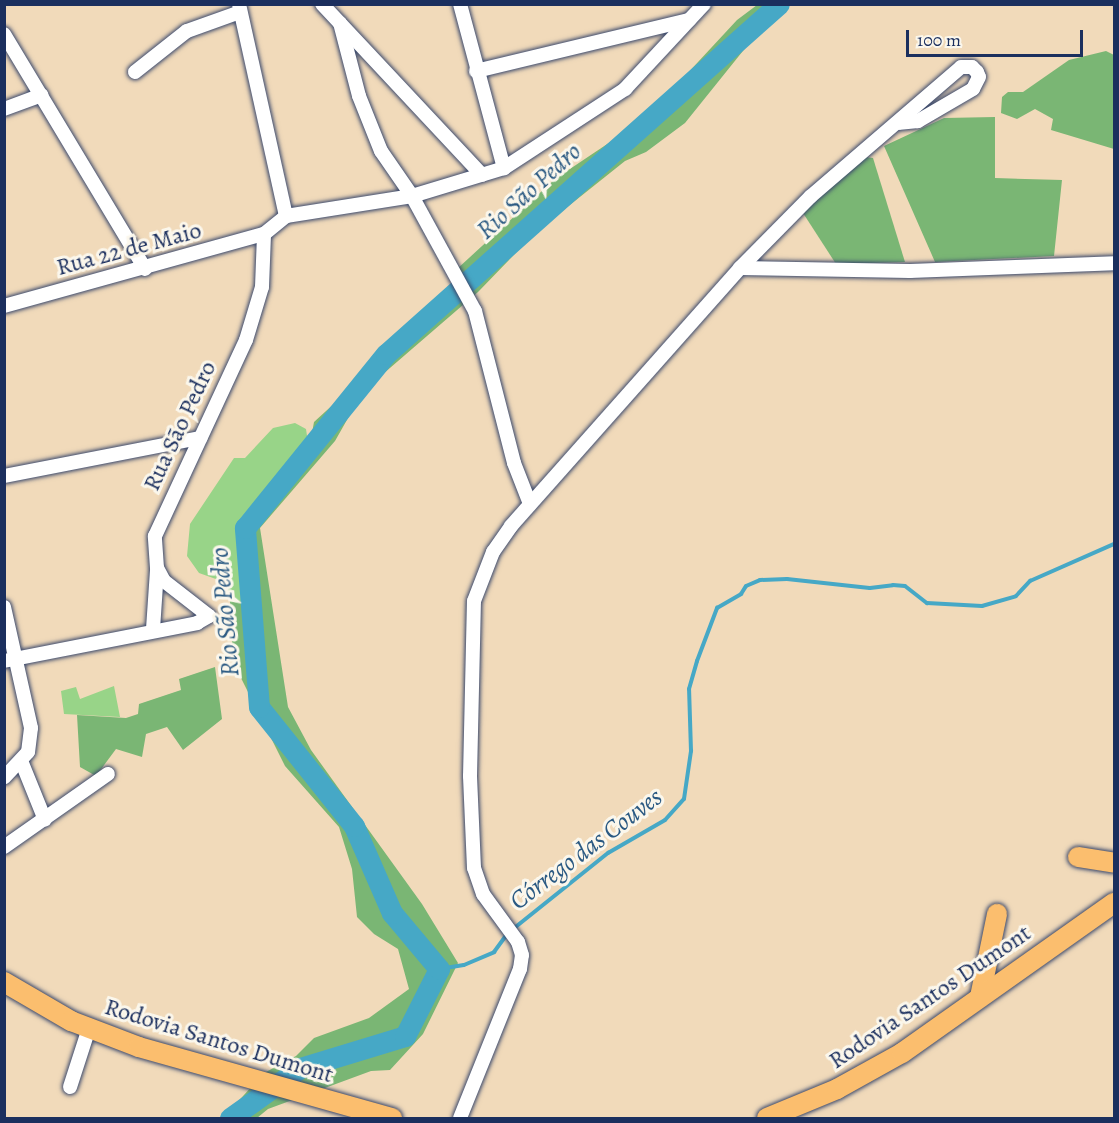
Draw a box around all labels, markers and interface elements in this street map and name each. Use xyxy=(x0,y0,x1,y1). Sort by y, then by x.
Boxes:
scale bar xyxy=(909,18,1086,56)
text: 100 m xyxy=(917,28,961,52)
water label: Rio São Pedro xyxy=(470,136,588,246)
street label: Rua 22 de Maio xyxy=(53,216,205,282)
street label: Rua São Pedro xyxy=(137,357,223,495)
water label: Rio São Pedro xyxy=(204,546,246,678)
water label: Córrego das Couves xyxy=(504,782,668,916)
street label: Rodovia Santos Dumont xyxy=(824,919,1036,1075)
street label: Rodovia Santos Dumont xyxy=(101,993,337,1089)

